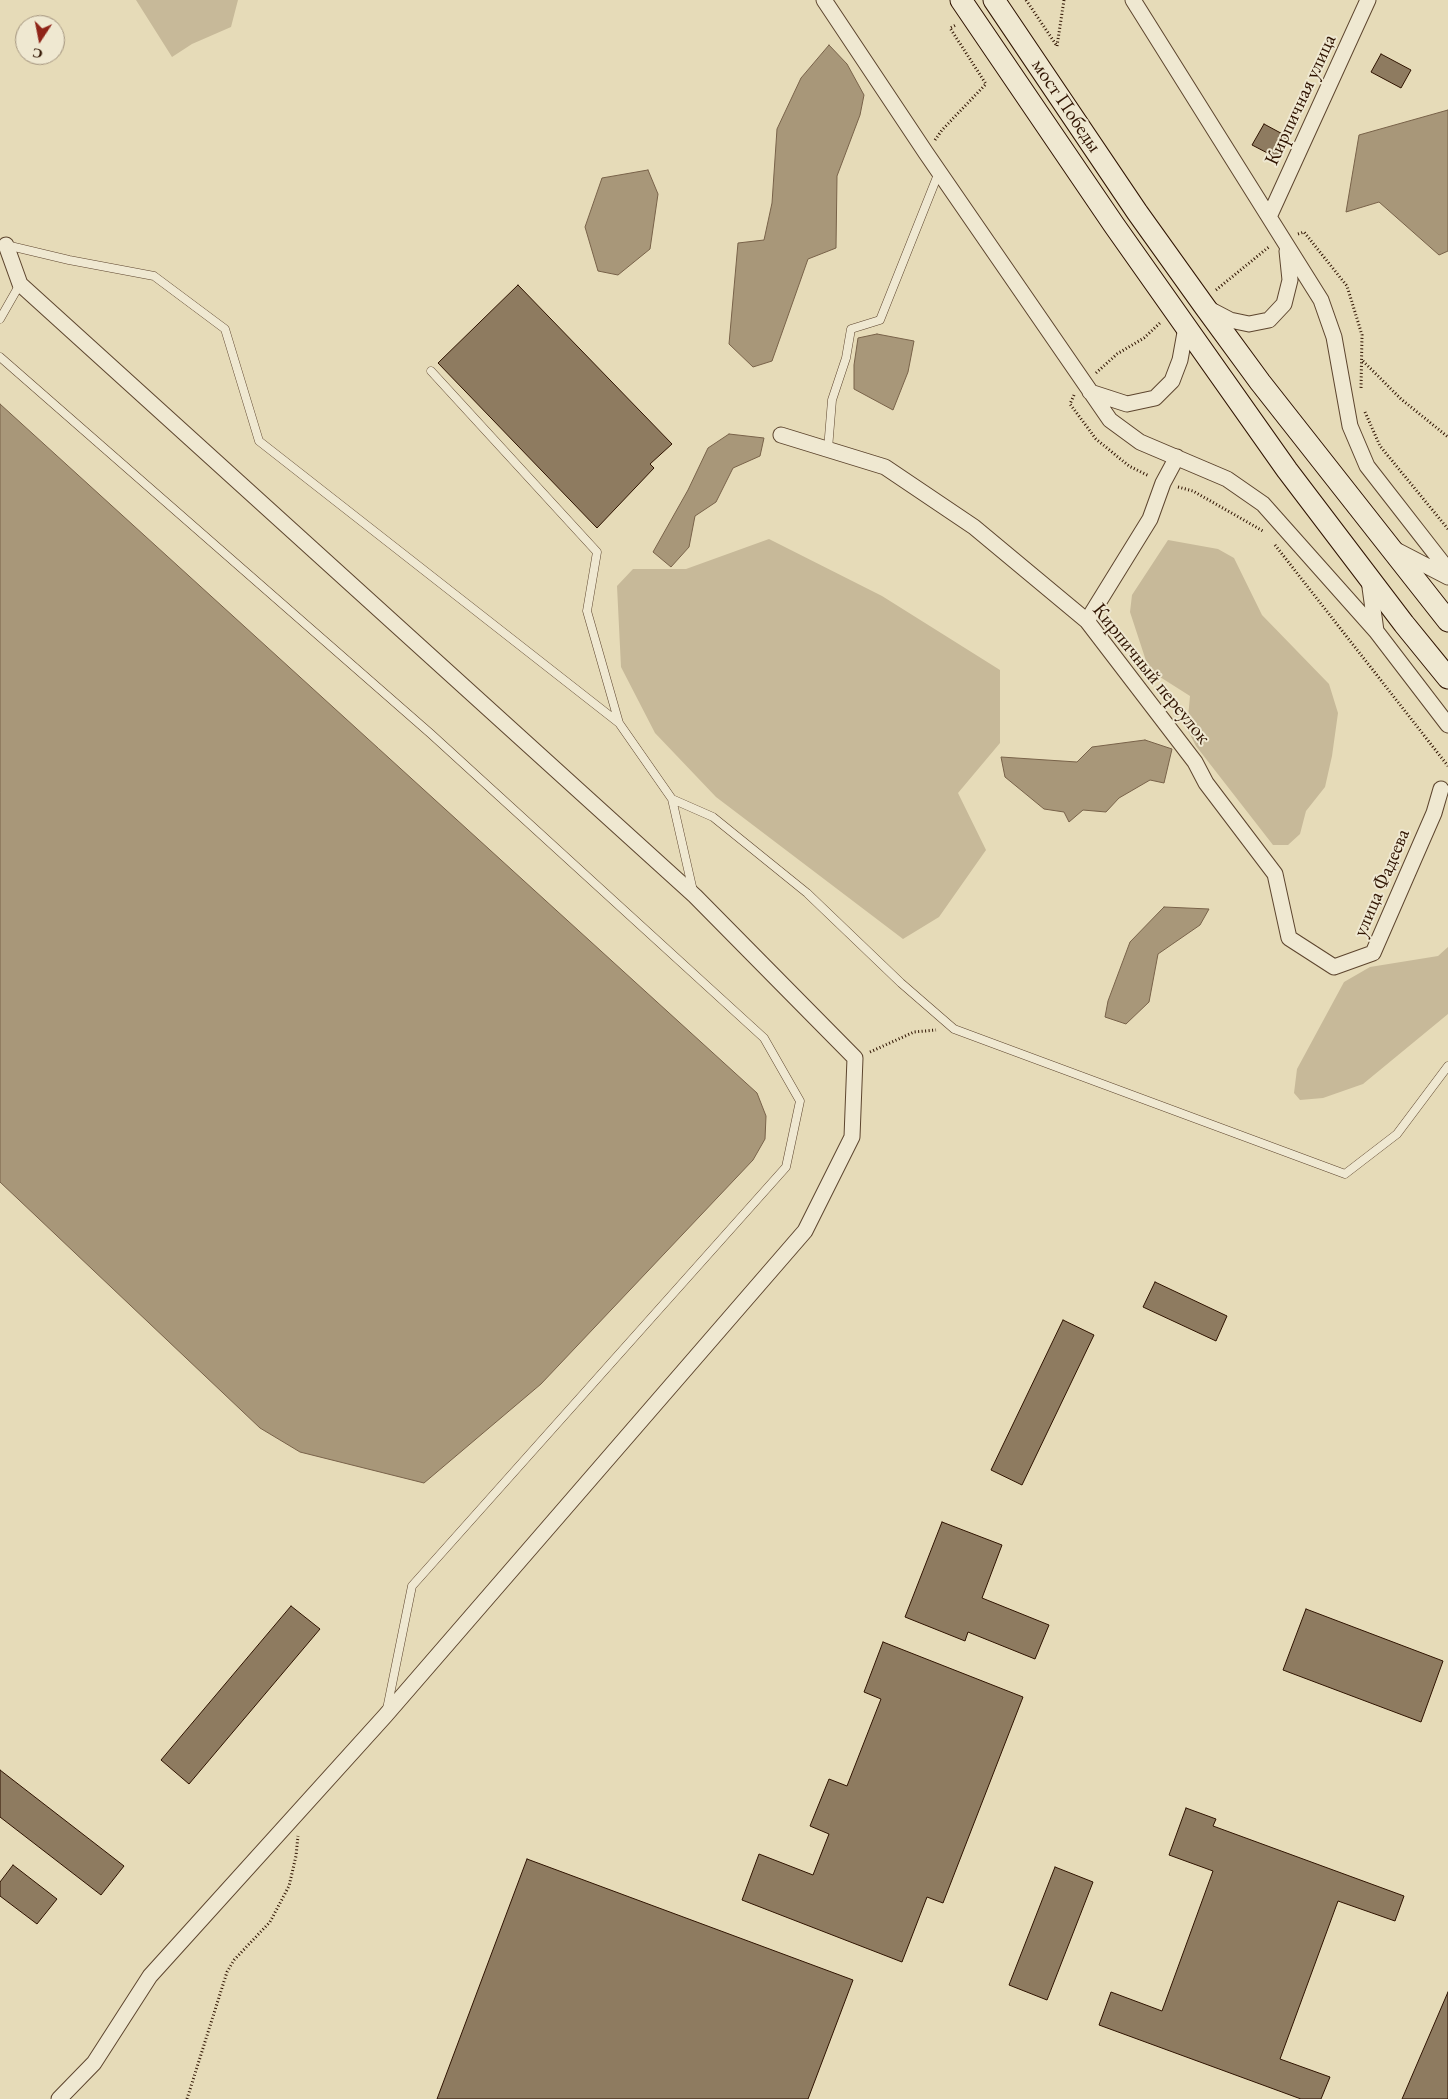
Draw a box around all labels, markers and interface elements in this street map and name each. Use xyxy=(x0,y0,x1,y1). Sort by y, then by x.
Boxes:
north arrow xyxy=(15,15,65,65)
street label: Кирпичная улица xyxy=(1260,31,1342,169)
text: С xyxy=(31,44,44,64)
street label: мост Победы xyxy=(1026,55,1106,157)
street label: Кирпичный переулок xyxy=(1087,599,1215,749)
street label: улица Фадеева xyxy=(1349,825,1415,941)

